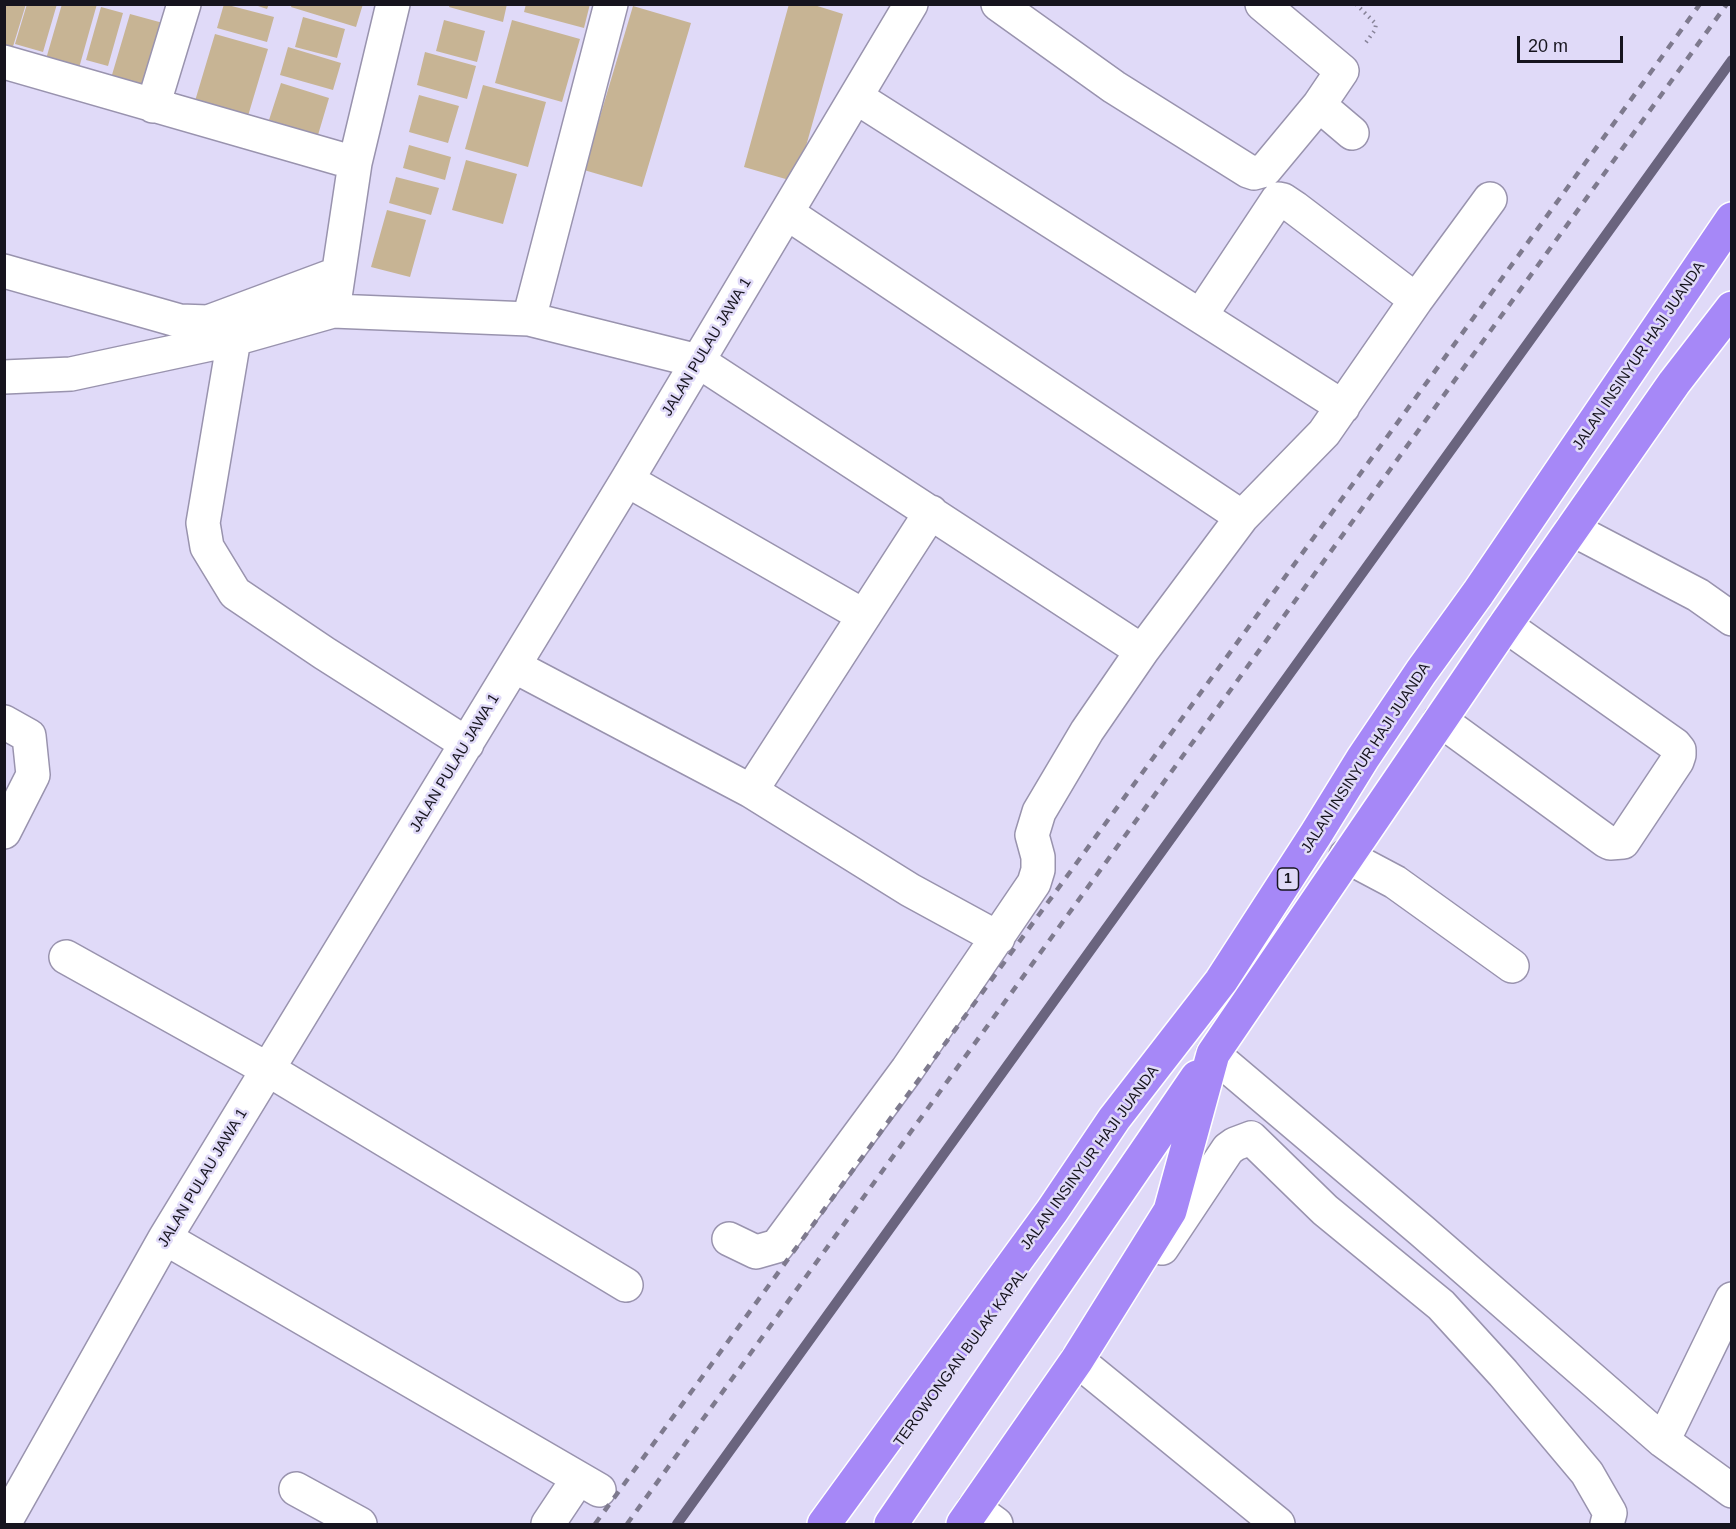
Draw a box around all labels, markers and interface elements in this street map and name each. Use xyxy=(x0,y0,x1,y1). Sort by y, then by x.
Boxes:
scale bar xyxy=(1520,24,1626,62)
text: 20 m xyxy=(1528,36,1568,56)
street label: JALAN INSINYUR HAJI JUANDA xyxy=(1569,258,1709,454)
street label: JALAN PULAU JAWA 1 xyxy=(659,275,755,419)
street label: JALAN INSINYUR HAJI JUANDA xyxy=(1298,659,1434,857)
street label: JALAN PULAU JAWA 1 xyxy=(407,691,503,835)
road number: 1 xyxy=(1278,868,1298,890)
street label: JALAN INSINYUR HAJI JUANDA xyxy=(1017,1062,1163,1254)
street label: JALAN PULAU JAWA 1 xyxy=(155,1106,251,1250)
street label: TEROWONGAN BULAK KAPAL xyxy=(890,1265,1032,1451)

